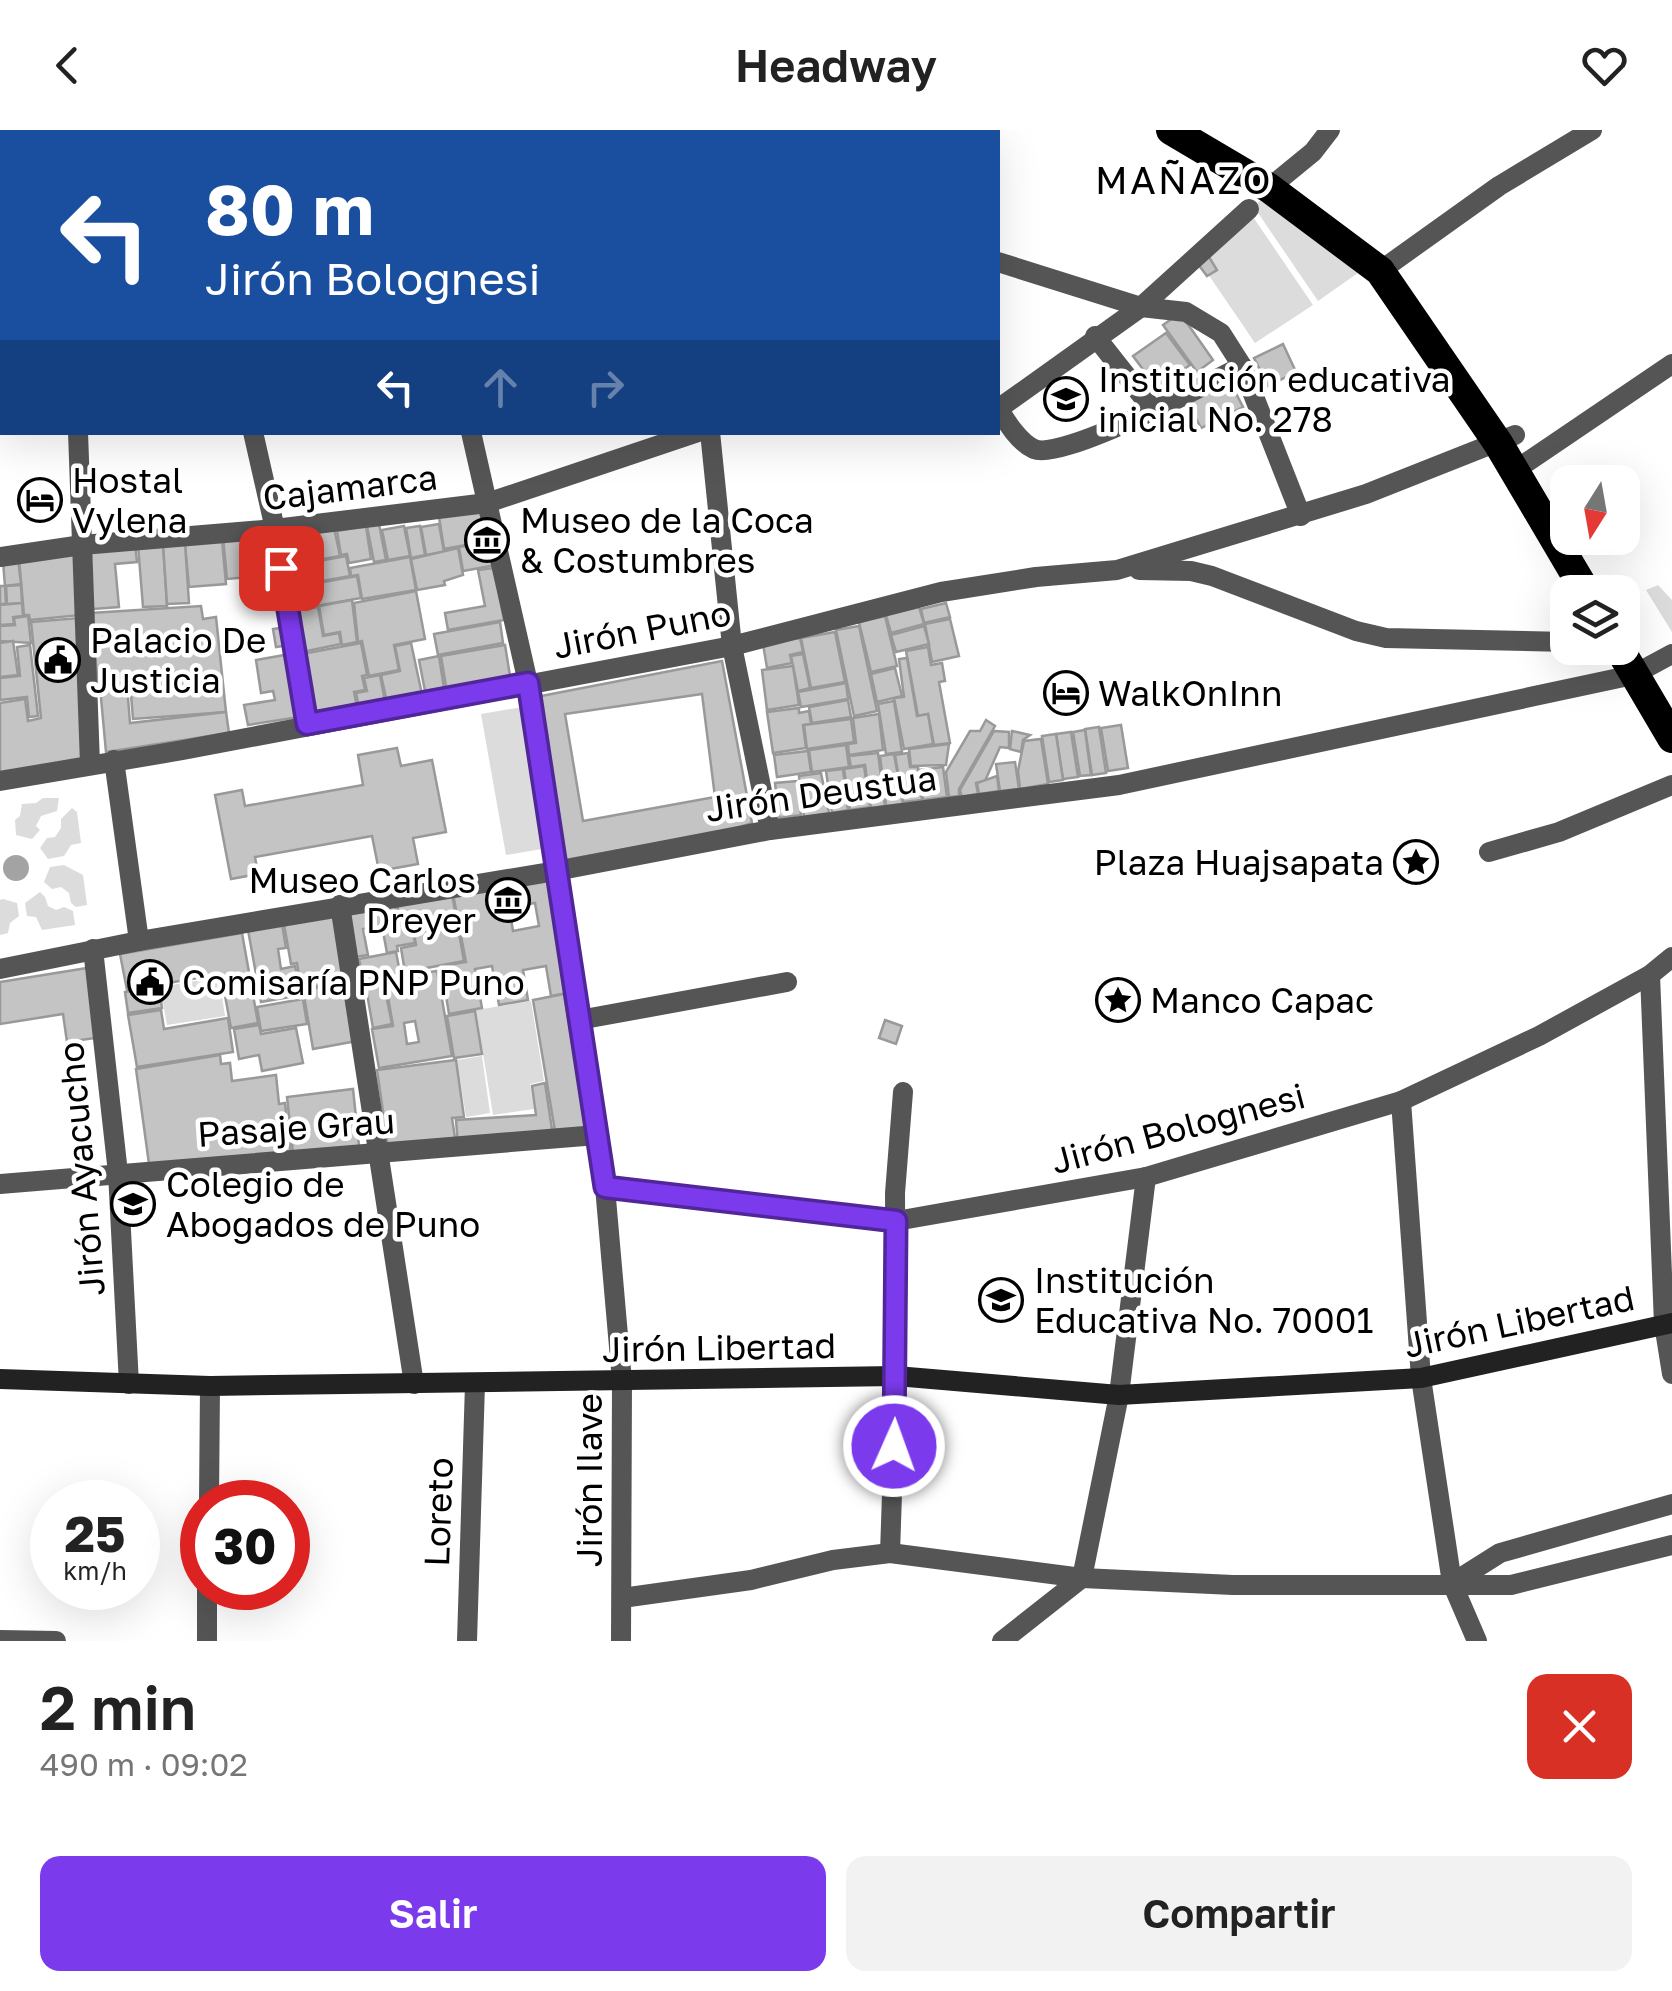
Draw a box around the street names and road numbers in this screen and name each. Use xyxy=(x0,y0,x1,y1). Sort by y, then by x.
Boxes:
street label: Cajamarca xyxy=(260,455,440,519)
street label: Jirón Puno xyxy=(550,591,734,667)
street label: Jirón Deustua xyxy=(703,756,939,830)
street label: Jirón Ayacucho xyxy=(49,1040,113,1298)
street label: Jirón Bolognesi xyxy=(1047,1074,1309,1182)
street label: Pasaje Grau xyxy=(196,1099,396,1155)
street label: Jirón Libertad xyxy=(1400,1276,1638,1366)
street label: Jirón Libertad xyxy=(602,1324,836,1370)
street label: Jirón Ilave xyxy=(568,1393,610,1567)
street label: Loreto xyxy=(415,1457,461,1567)

